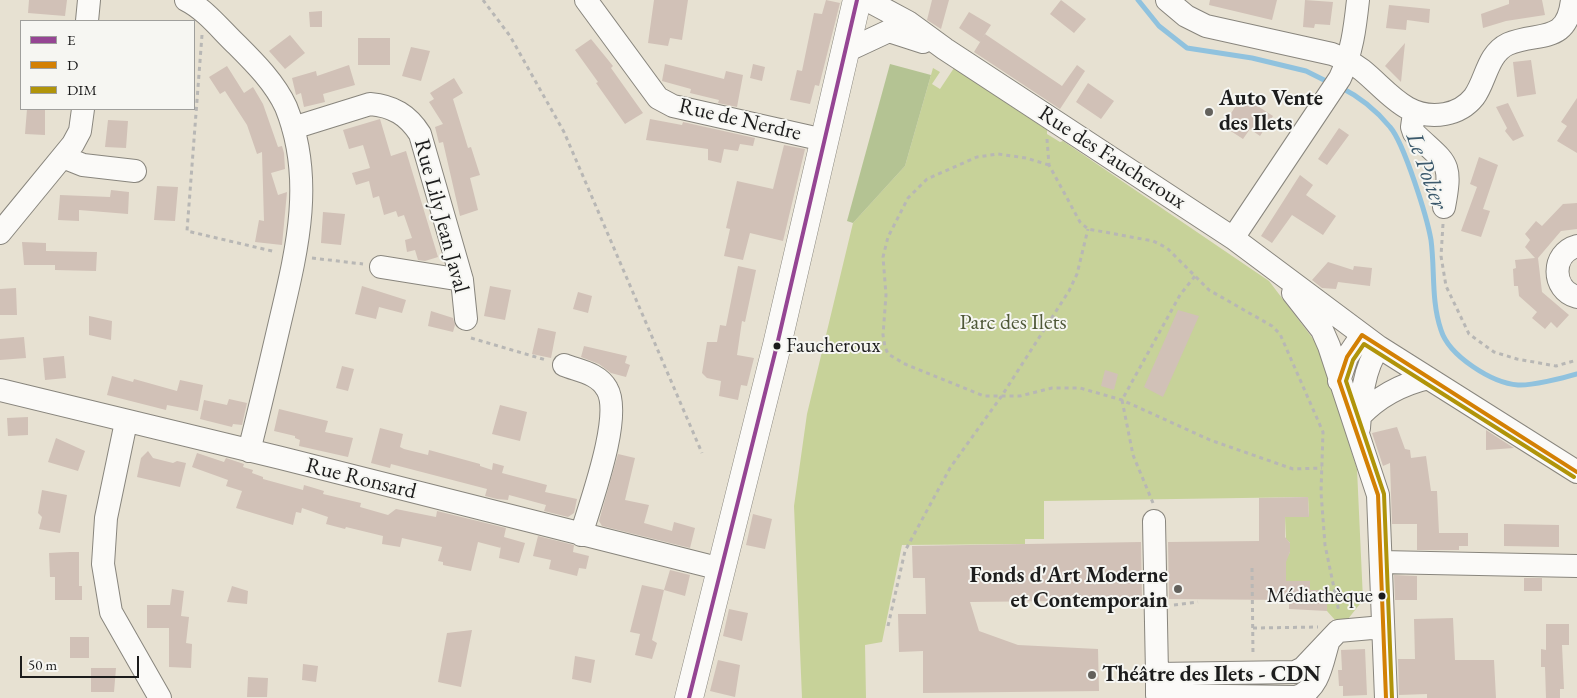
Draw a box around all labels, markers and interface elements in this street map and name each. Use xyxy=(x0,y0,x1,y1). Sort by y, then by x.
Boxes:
legend xyxy=(20,20,195,110)
text: E xyxy=(67,30,75,49)
text: D xyxy=(67,55,78,74)
text: DIM xyxy=(67,80,97,99)
place label: Auto Vente des Ilets xyxy=(1219,86,1323,138)
street label: Rue de Nerdre xyxy=(676,93,804,147)
street label: Rue des Faucheroux xyxy=(1033,100,1191,216)
marker: Auto Vente des Ilets xyxy=(1203,106,1215,118)
water label: Le Polier xyxy=(1399,129,1453,213)
street label: Rue Lily Jean Javal xyxy=(408,136,474,296)
park label: Parc des Ilets xyxy=(959,310,1067,336)
place label: Faucheroux xyxy=(786,333,881,359)
marker: Faucheroux xyxy=(772,341,782,351)
street label: Rue Ronsard xyxy=(303,453,419,505)
place label: Fonds d'Art Moderne et Contemporain xyxy=(970,563,1168,614)
marker: Fonds d'Art Moderne et Contemporain xyxy=(1172,583,1184,595)
place label: Médiathèque xyxy=(1267,583,1373,609)
marker: Médiathèque xyxy=(1377,591,1387,601)
scale bar xyxy=(22,646,141,678)
text: 50 m xyxy=(28,655,57,674)
place label: Théâtre des Ilets - CDN xyxy=(1102,662,1321,688)
marker: Théâtre des Ilets - CDN xyxy=(1086,669,1098,681)

